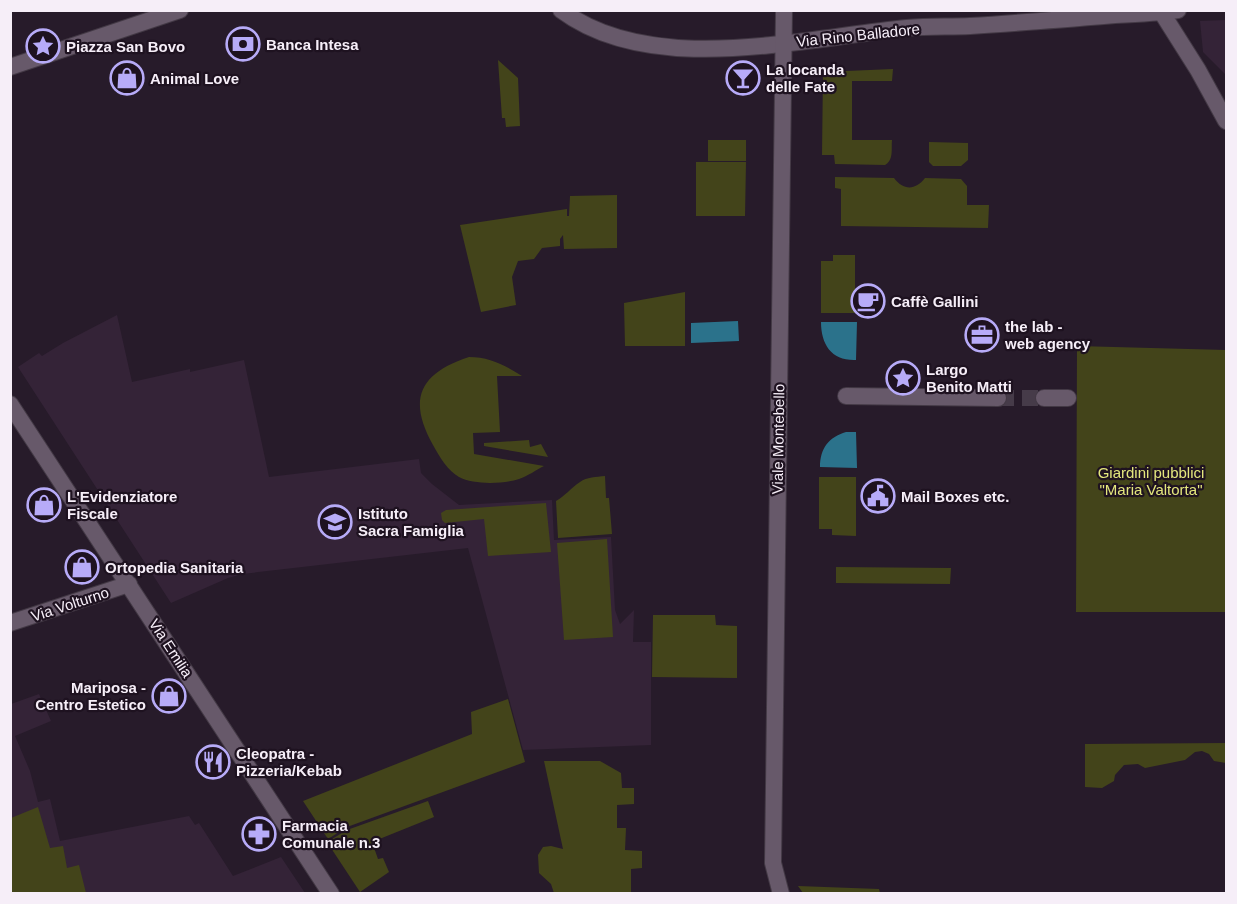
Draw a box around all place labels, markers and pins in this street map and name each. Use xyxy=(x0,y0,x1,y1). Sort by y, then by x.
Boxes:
bank icon: Banca Intesa xyxy=(225,26,261,62)
place icon: Piazza San Bovo xyxy=(25,28,61,64)
place label: Banca Intesa xyxy=(266,36,359,53)
place label: Piazza San Bovo xyxy=(66,38,185,55)
shop icon: Animal Love xyxy=(109,60,145,96)
bar icon: La locanda delle Fate xyxy=(725,60,761,96)
place label: La locanda delle Fate xyxy=(766,61,845,95)
place label: Animal Love xyxy=(150,70,239,87)
cafe icon: Caffè Gallini xyxy=(850,283,886,319)
place label: Caffè Gallini xyxy=(891,293,979,310)
office icon: the lab - web agency xyxy=(964,317,1000,353)
place label: the lab - web agency xyxy=(1004,318,1091,352)
place icon: Largo Benito Matti xyxy=(885,360,921,396)
place label: Largo Benito Matti xyxy=(926,361,1012,395)
public building icon: Mail Boxes etc. xyxy=(860,478,896,514)
shop icon: L'Evidenziatore Fiscale xyxy=(26,487,62,523)
place label: L'Evidenziatore Fiscale xyxy=(67,488,177,522)
place label: Mail Boxes etc. xyxy=(901,488,1009,505)
school or university icon: Istituto Sacra Famiglia xyxy=(317,504,353,540)
place label: Istituto Sacra Famiglia xyxy=(358,505,465,539)
shop icon: Ortopedia Sanitaria xyxy=(64,549,100,585)
place label: Ortopedia Sanitaria xyxy=(105,559,244,576)
shop icon: Mariposa - Centro Estetico xyxy=(151,678,187,714)
place label: Mariposa - Centro Estetico xyxy=(35,679,146,713)
restaurant icon: Cleopatra - Pizzeria/Kebab xyxy=(195,744,231,780)
place label: Cleopatra - Pizzeria/Kebab xyxy=(236,745,342,779)
pharmacy icon: Farmacia Comunale n.3 xyxy=(241,816,277,852)
place label: Farmacia Comunale n.3 xyxy=(282,817,380,851)

